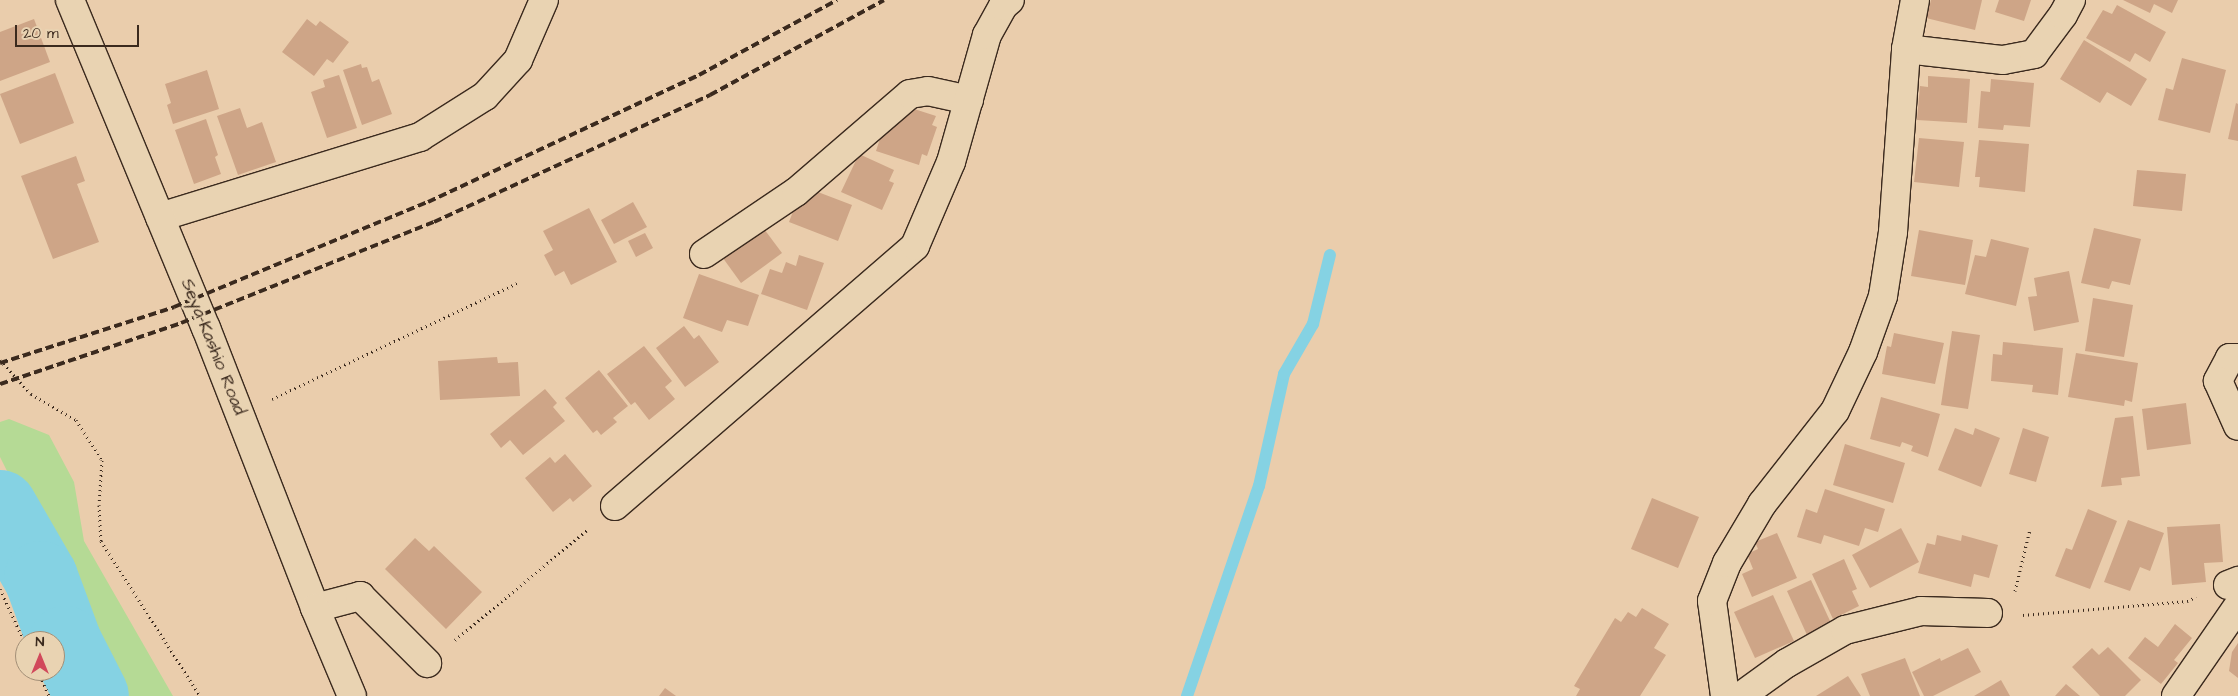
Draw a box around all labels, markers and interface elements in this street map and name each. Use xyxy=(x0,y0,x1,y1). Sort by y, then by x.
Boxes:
scale bar xyxy=(18,15,141,47)
text: 20 m xyxy=(23,23,59,44)
street label: Seya-Kashio Road xyxy=(176,276,250,418)
north arrow xyxy=(15,631,65,681)
text: N xyxy=(36,632,44,652)

